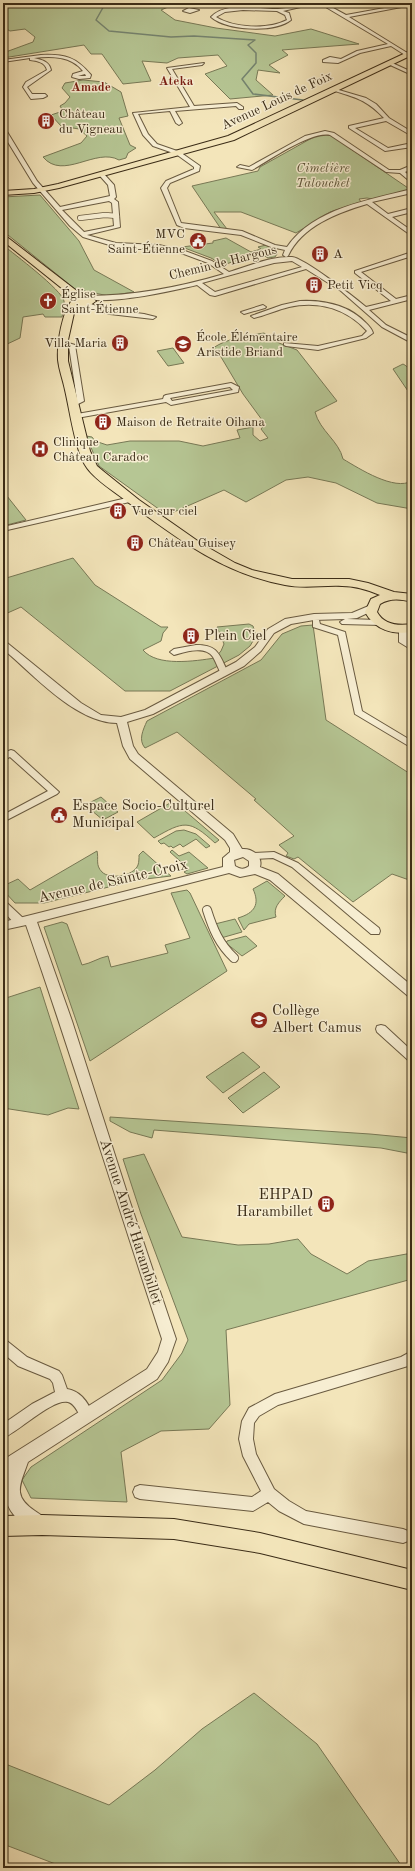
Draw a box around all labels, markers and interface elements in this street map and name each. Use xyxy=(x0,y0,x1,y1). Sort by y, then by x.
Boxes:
street label: Avenue Louis de Foix xyxy=(220,69,335,132)
district label: Ateka xyxy=(159,75,194,88)
district label: Amade xyxy=(71,81,111,94)
place label: Château du Vigneau xyxy=(59,108,123,136)
building icon: Château du Vigneau xyxy=(36,111,56,131)
park label: Cimetière Talouchet xyxy=(296,162,351,190)
place label: MVC Saint-Étienne xyxy=(108,228,185,256)
public building icon: MVC Saint-Étienne xyxy=(188,231,208,251)
street label: Chemin de Hargous xyxy=(168,243,279,283)
building icon: A xyxy=(310,244,330,264)
place label: A xyxy=(333,248,343,261)
building icon: Petit Vicq xyxy=(304,275,324,295)
place label: Petit Vicq xyxy=(327,279,383,292)
place label: Église Saint-Étienne xyxy=(61,286,138,316)
church icon: Église Saint-Étienne xyxy=(38,291,58,311)
place label: École Élémentaire Aristide Briand xyxy=(196,329,298,359)
building icon: Villa Maria xyxy=(110,333,130,353)
school or university icon: École Élémentaire Aristide Briand xyxy=(173,334,193,354)
place label: Villa Maria xyxy=(44,337,108,350)
building icon: Maison de Retraite Oihana xyxy=(93,412,113,432)
place label: Maison de Retraite Oihana xyxy=(116,416,265,429)
place label: Clinique Château Caradoc xyxy=(53,436,149,464)
hospital icon: Clinique Château Caradoc xyxy=(30,439,50,459)
building icon: Vue sur ciel xyxy=(108,501,128,521)
place label: Vue sur ciel xyxy=(131,505,198,518)
building icon: Château Guisey xyxy=(125,533,145,553)
place label: Château Guisey xyxy=(148,537,236,550)
building icon: Plein Ciel xyxy=(181,626,201,646)
place label: Plein Ciel xyxy=(204,629,267,644)
place label: Espace Socio-Culturel Municipal xyxy=(72,799,214,831)
public building icon: Espace Socio-Culturel Municipal xyxy=(49,805,69,825)
street label: Avenue de Sainte-Croix xyxy=(37,857,189,906)
place label: Collège Albert Camus xyxy=(272,1004,362,1036)
school or university icon: Collège Albert Camus xyxy=(249,1010,269,1030)
street label: Avenue André Harambillet xyxy=(96,1137,164,1307)
place label: EHPAD Harambillet xyxy=(236,1188,313,1220)
building icon: EHPAD Harambillet xyxy=(316,1194,336,1214)

